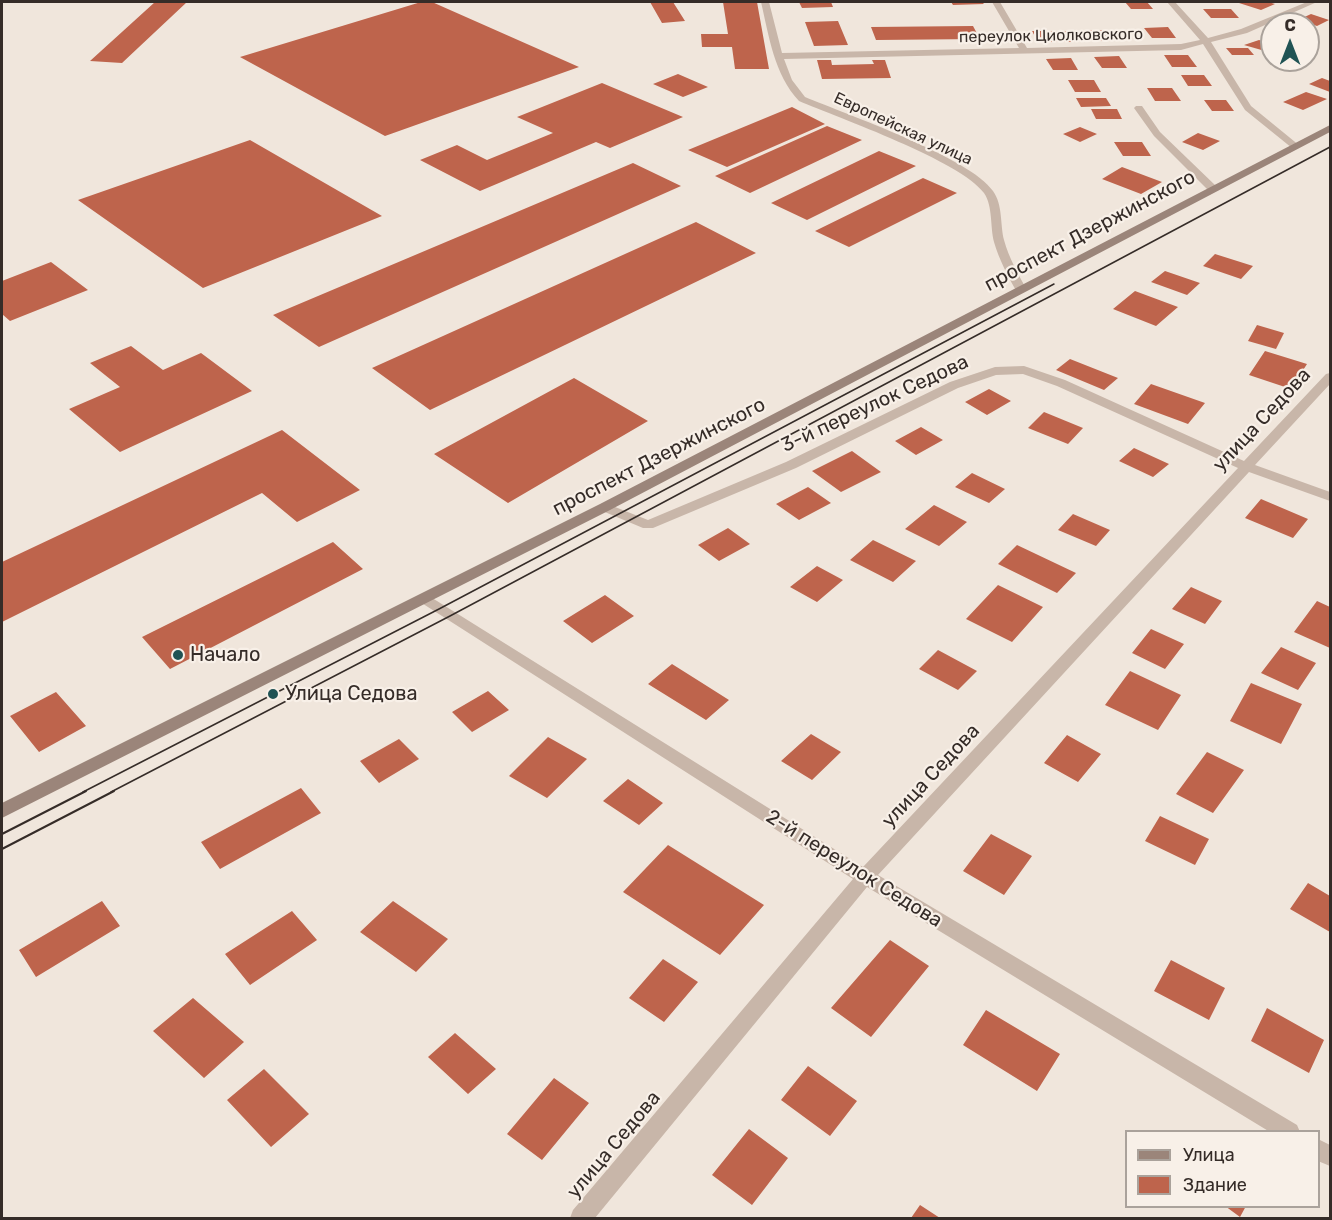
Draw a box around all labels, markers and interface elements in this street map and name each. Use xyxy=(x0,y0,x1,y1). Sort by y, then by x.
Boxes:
north arrow xyxy=(1260,12,1320,72)
text: С xyxy=(1284,16,1296,35)
street label: переулок Циолковского xyxy=(959,25,1143,47)
street label: Европейская улица xyxy=(831,89,975,169)
street label: проспект Дзержинского xyxy=(980,165,1200,297)
street label: 3-й переулок Седова xyxy=(778,350,972,458)
street label: улица Седова xyxy=(1208,363,1316,477)
street label: проспект Дзержинского xyxy=(549,393,769,521)
place label: Начало xyxy=(190,643,260,667)
marker: Начало xyxy=(171,648,185,662)
place label: Улица Седова xyxy=(285,682,418,706)
marker: Улица Седова xyxy=(266,687,280,701)
street label: улица Седова xyxy=(877,719,985,833)
street label: 2-й переулок Седова xyxy=(762,805,946,933)
street label: улица Седова xyxy=(562,1086,666,1204)
legend xyxy=(1125,1130,1320,1208)
text: Улица xyxy=(1183,1144,1235,1166)
text: Здание xyxy=(1183,1174,1247,1196)

